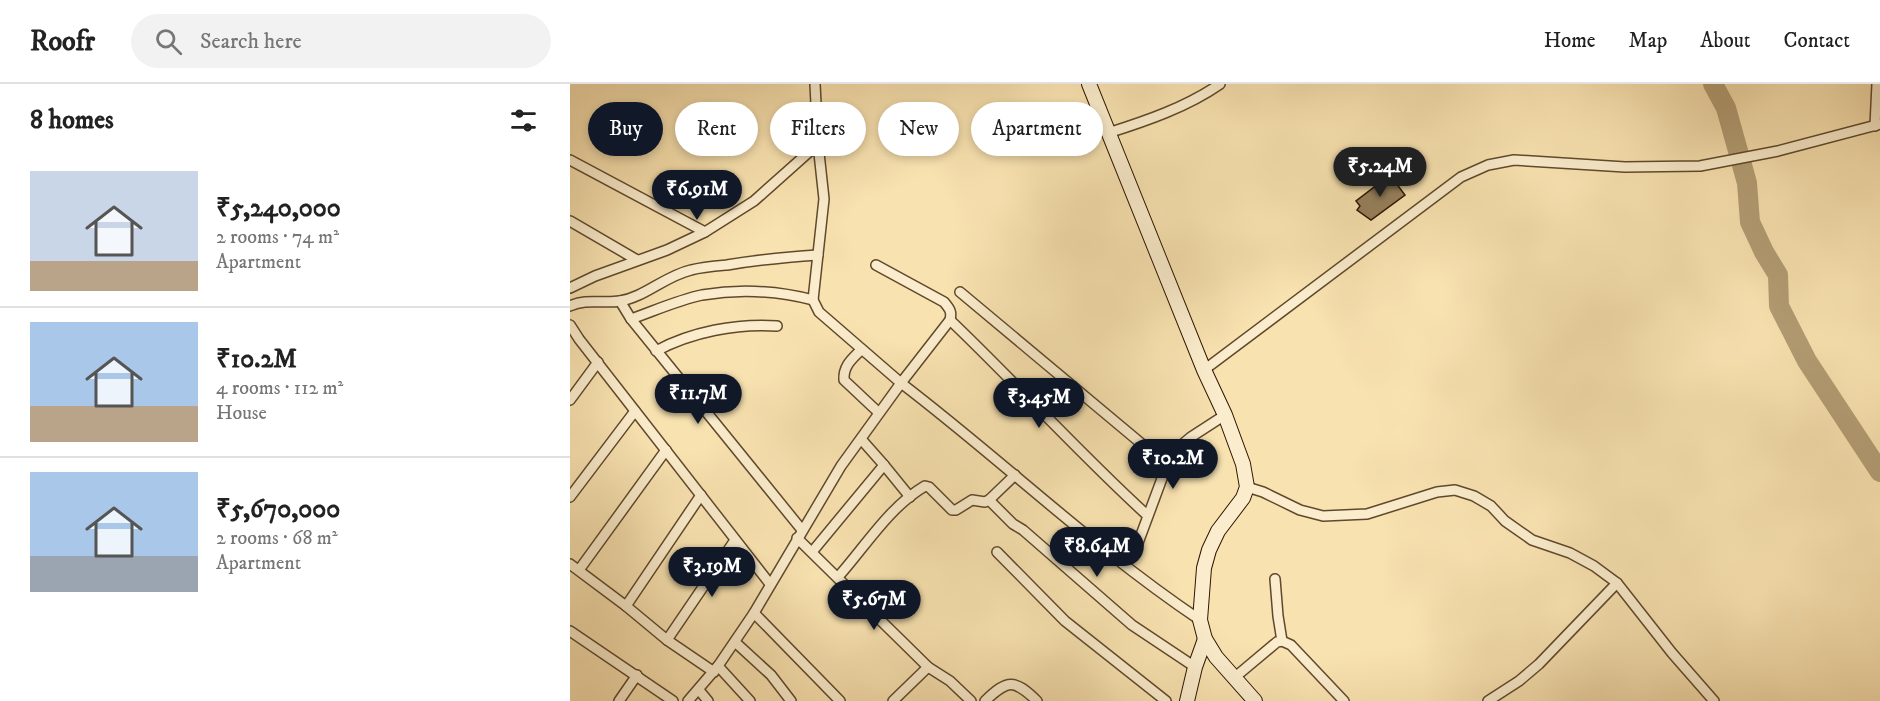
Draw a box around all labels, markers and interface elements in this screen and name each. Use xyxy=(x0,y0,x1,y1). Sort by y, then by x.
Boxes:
search box xyxy=(131,14,551,68)
text: Roofr xyxy=(30,24,95,59)
icon: search xyxy=(152,25,185,58)
text: Search here xyxy=(200,28,302,55)
text: Home xyxy=(1544,28,1596,54)
text: Map xyxy=(1629,28,1667,54)
text: About xyxy=(1700,28,1751,54)
text: Contact xyxy=(1784,28,1850,54)
chip: Buy xyxy=(588,102,663,156)
chip: Rent xyxy=(675,102,758,156)
chip: Filters xyxy=(770,102,866,156)
chip: New xyxy=(878,102,959,156)
chip: Apartment xyxy=(971,102,1103,156)
text: 8 homes xyxy=(30,104,114,137)
icon: filters xyxy=(507,104,540,137)
pin: ₹5.24M xyxy=(1331,147,1429,198)
text: ₹5.24M xyxy=(1347,154,1413,179)
pin: ₹6.91M xyxy=(648,170,746,221)
text: ₹6.91M xyxy=(666,177,728,202)
text: ₹5,240,000 xyxy=(216,192,341,225)
icon: home xyxy=(78,195,150,267)
text: 2 rooms · 74 m² xyxy=(216,225,339,250)
text: Apartment xyxy=(216,250,301,275)
text: ₹10.2M xyxy=(216,343,297,376)
icon: home xyxy=(78,346,150,418)
pin: ₹11.7M xyxy=(649,374,747,425)
text: 4 rooms · 112 m² xyxy=(216,376,344,401)
pin: ₹3.45M xyxy=(990,378,1088,429)
text: ₹11.7M xyxy=(669,381,727,406)
text: ₹3.45M xyxy=(1007,385,1071,410)
text: House xyxy=(216,401,267,426)
pin: ₹10.2M xyxy=(1124,439,1222,490)
text: ₹10.2M xyxy=(1142,446,1204,471)
text: ₹5,670,000 xyxy=(216,493,340,526)
icon: home xyxy=(78,496,150,568)
text: 2 rooms · 68 m² xyxy=(216,526,338,551)
pin: ₹8.64M xyxy=(1048,527,1146,578)
text: ₹8.64M xyxy=(1064,534,1130,559)
pin: ₹3.19M xyxy=(663,547,761,598)
text: Apartment xyxy=(216,551,301,576)
text: ₹3.19M xyxy=(682,554,742,579)
pin: ₹5.67M xyxy=(825,580,923,631)
text: ₹5.67M xyxy=(842,587,906,612)

